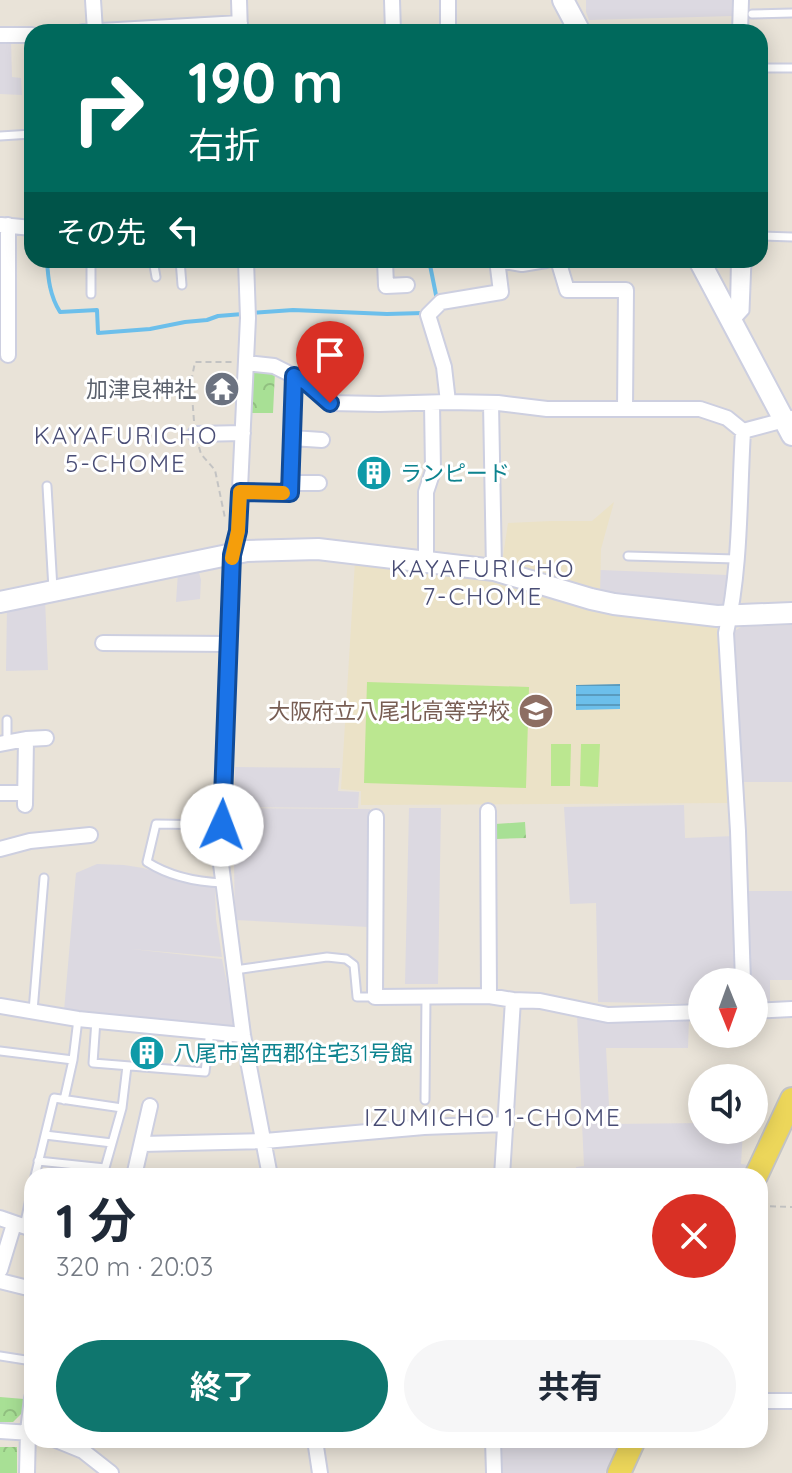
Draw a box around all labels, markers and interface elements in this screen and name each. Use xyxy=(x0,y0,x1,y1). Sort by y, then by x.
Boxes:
text: 190 m xyxy=(188,47,343,117)
icon: right xyxy=(56,56,160,160)
text: 右折 xyxy=(188,122,260,167)
icon: left xyxy=(162,208,206,252)
text: その先 xyxy=(56,213,146,251)
pin xyxy=(296,321,364,403)
icon: arrive xyxy=(308,333,352,377)
temple icon: 加津良神社 xyxy=(203,370,241,408)
place label: 加津良神社 xyxy=(86,375,196,403)
district label: KAYAFURICHO 5-CHOME xyxy=(34,420,218,478)
building icon: ランピード xyxy=(355,454,393,492)
place label: ランピード xyxy=(400,459,510,487)
district label: KAYAFURICHO 7-CHOME xyxy=(391,553,575,611)
school or university icon: 大阪府立八尾北高等学校 xyxy=(517,692,555,730)
place label: 大阪府立八尾北高等学校 xyxy=(268,697,510,725)
position arrow xyxy=(180,783,264,867)
north arrow xyxy=(688,968,768,1048)
map controls xyxy=(688,968,768,1144)
building icon: 八尾市営西郡住宅31号館 xyxy=(128,1034,166,1072)
place label: 八尾市営西郡住宅31号館 xyxy=(173,1039,413,1067)
button: sound xyxy=(688,1064,768,1144)
district label: IZUMICHO 1-CHOME xyxy=(364,1102,622,1132)
text: 1 分 xyxy=(56,1190,136,1250)
button: close xyxy=(652,1194,736,1278)
text: 320 m · 20:03 xyxy=(56,1250,213,1283)
button: 終了 xyxy=(56,1340,388,1432)
button: 共有 xyxy=(404,1340,736,1432)

